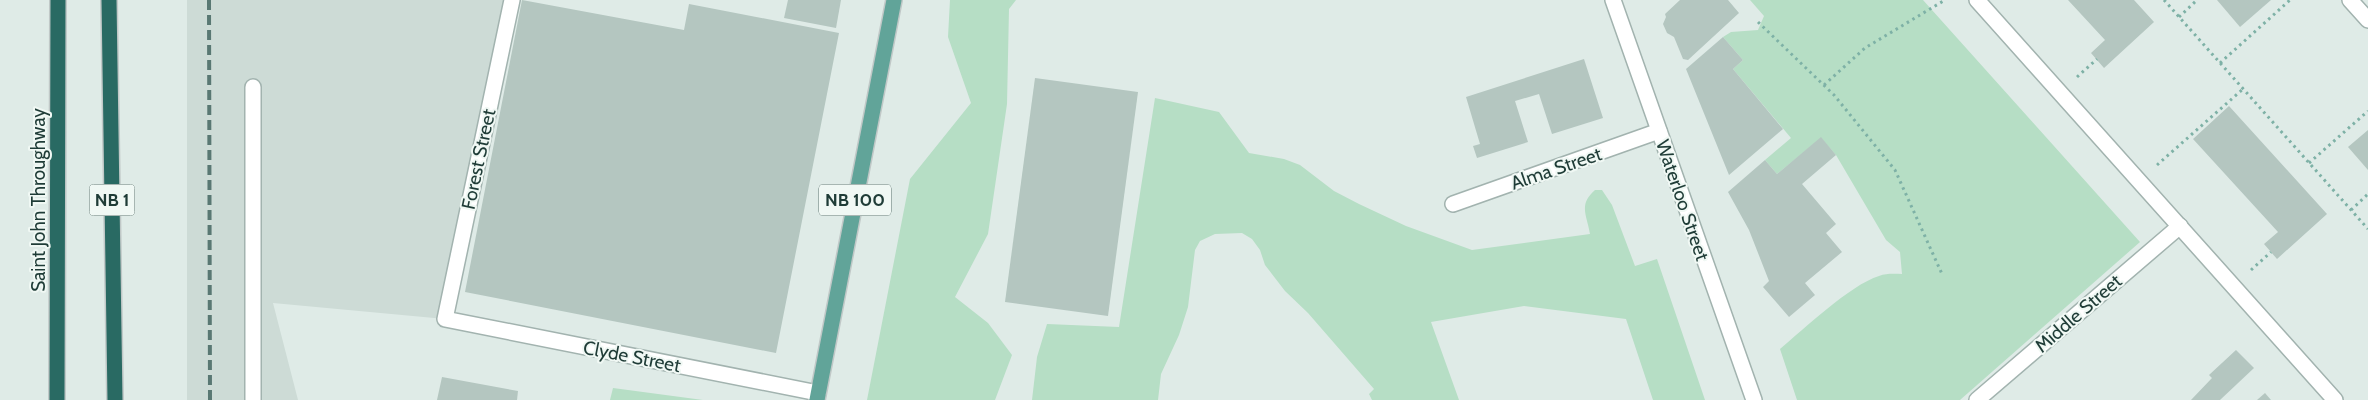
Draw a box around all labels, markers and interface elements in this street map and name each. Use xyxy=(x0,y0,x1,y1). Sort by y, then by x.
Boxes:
street label: Forest Street xyxy=(457,106,501,212)
street label: Saint John Throughway xyxy=(27,108,50,292)
street label: Waterloo Street xyxy=(1651,137,1714,264)
street label: Alma Street xyxy=(1508,142,1605,195)
road number: NB 1 xyxy=(90,184,134,216)
road number: NB 100 xyxy=(819,184,891,216)
street label: Middle Street xyxy=(2030,269,2127,357)
street label: Clyde Street xyxy=(581,336,683,377)

